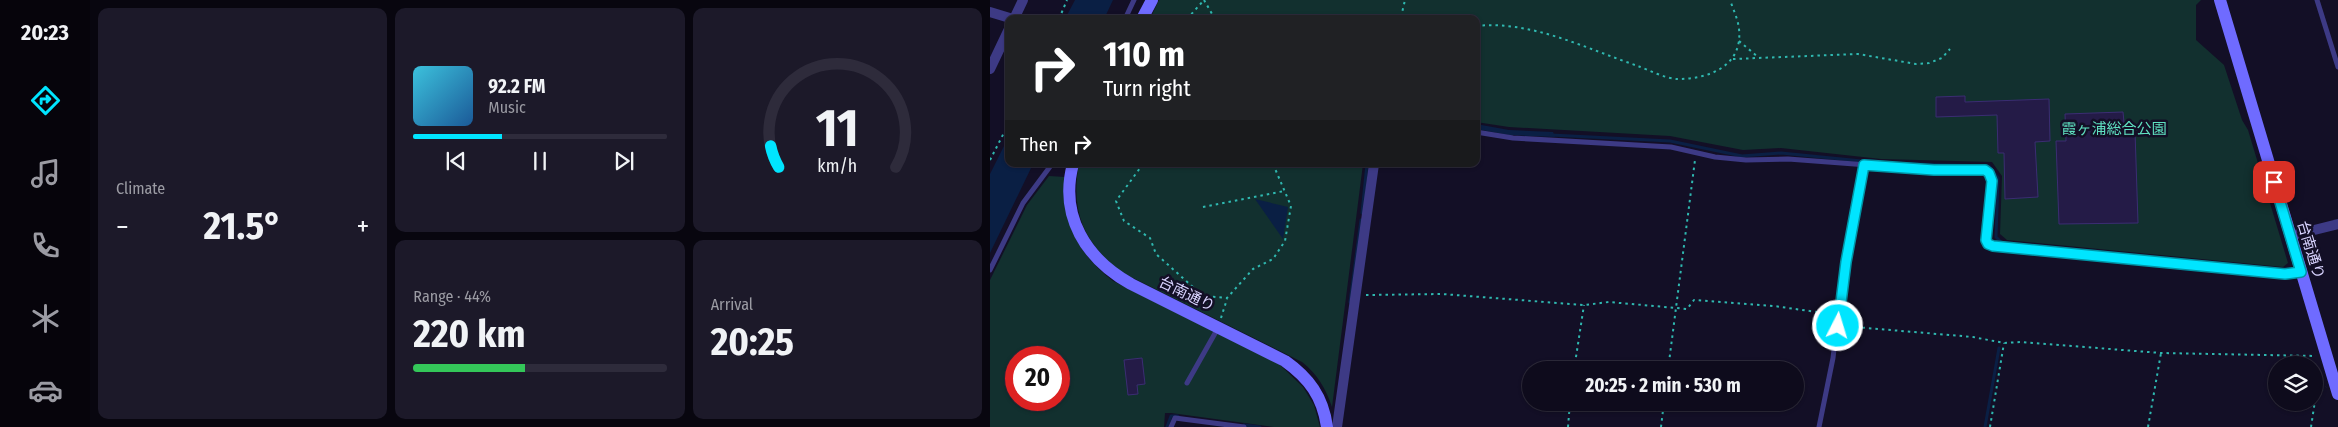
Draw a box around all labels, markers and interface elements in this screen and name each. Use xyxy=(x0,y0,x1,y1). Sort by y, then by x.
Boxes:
text: 20:23 xyxy=(21,19,69,46)
text: 110 m xyxy=(1103,33,1185,75)
icon: right xyxy=(1020,35,1085,100)
text: 92.2 FM xyxy=(488,75,545,98)
text: Turn right xyxy=(1103,75,1191,102)
icon: directions xyxy=(28,83,63,118)
text: 11 xyxy=(816,97,859,160)
text: Music xyxy=(488,98,526,117)
park label: 霞ヶ浦総合公園 xyxy=(2061,120,2167,138)
icon: right xyxy=(1068,130,1096,158)
text: Then xyxy=(1020,133,1058,156)
icon: previous xyxy=(442,147,470,175)
icon: pause xyxy=(526,147,554,175)
icon: next xyxy=(610,147,638,175)
text: km/h xyxy=(817,155,857,177)
icon: music xyxy=(28,156,63,191)
pin xyxy=(2253,161,2295,203)
icon: arrive xyxy=(2260,168,2288,196)
text: Climate xyxy=(116,179,165,198)
text: 21.5° xyxy=(204,203,282,249)
text: − xyxy=(116,210,129,243)
text: + xyxy=(357,210,369,243)
street label: 台南通り xyxy=(2294,219,2328,281)
icon: phone xyxy=(28,228,63,263)
street label: 台南通り xyxy=(1156,273,1218,315)
text: Range · 44% xyxy=(413,287,491,306)
text: Arrival xyxy=(711,295,753,314)
position arrow xyxy=(1811,299,1863,351)
icon: climate xyxy=(28,301,63,336)
text: 220 km xyxy=(413,311,526,357)
text: 20:25 xyxy=(711,319,794,365)
speed limit sign: 20 xyxy=(1005,346,1070,411)
map controls xyxy=(2268,356,2323,411)
button: layers xyxy=(2268,356,2323,411)
icon: car xyxy=(28,373,63,408)
text: 20:25 · 2 min · 530 m xyxy=(1585,374,1741,397)

